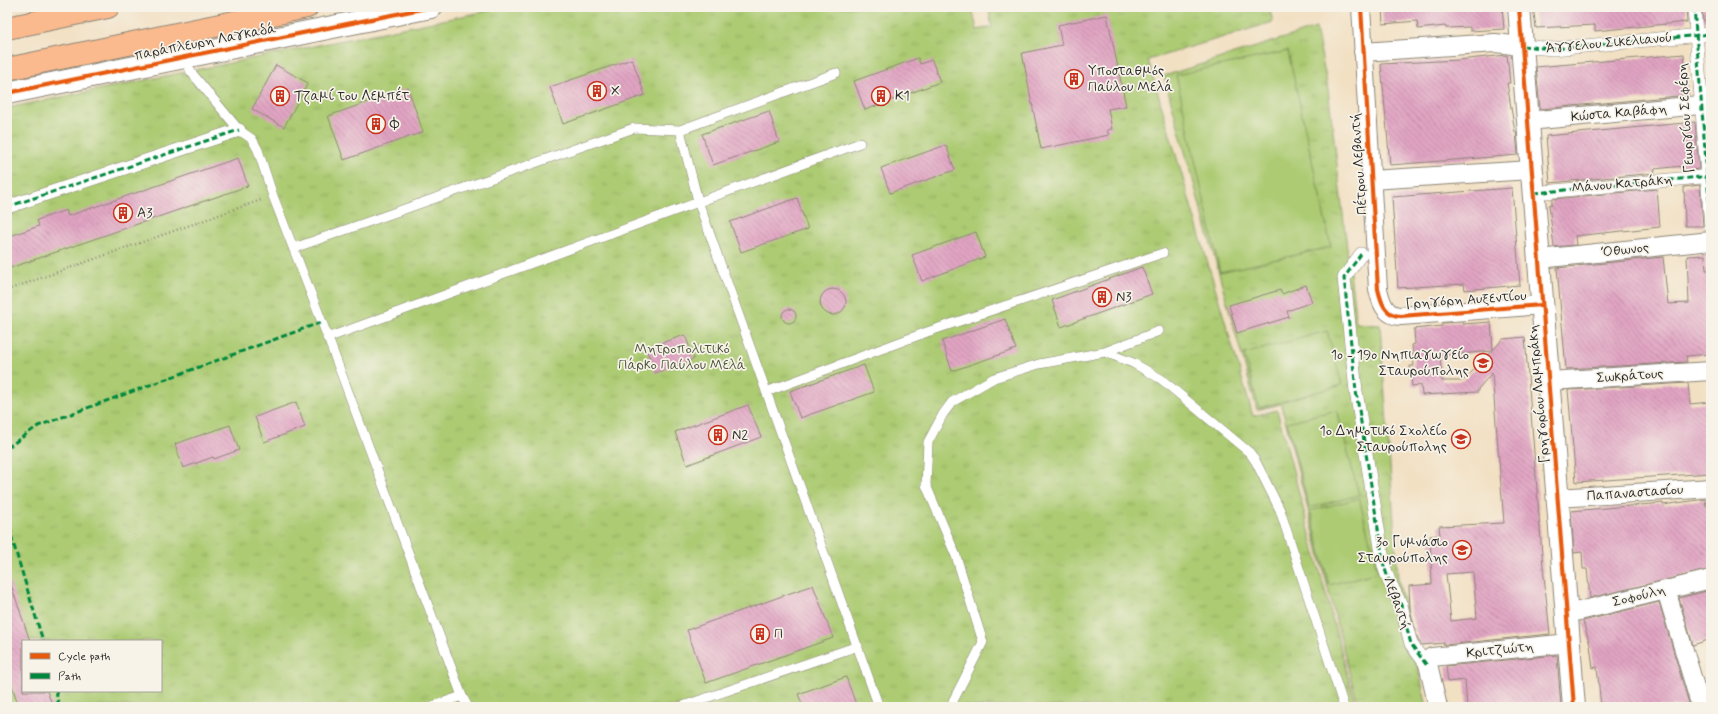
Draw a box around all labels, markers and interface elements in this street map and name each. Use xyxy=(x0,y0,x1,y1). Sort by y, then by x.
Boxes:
street label: παράπλευρη Λαγκαδά xyxy=(133,19,278,65)
street label: Άγγελου Σικελιανού xyxy=(1545,29,1673,57)
place label: Υποσταθμός Παύλου Μελά xyxy=(1088,62,1173,96)
street label: Γεωργίου Σεφέρη xyxy=(1672,62,1699,174)
building icon: Υποσταθμός Παύλου Μελά xyxy=(1063,68,1085,90)
building icon: Χ xyxy=(586,80,608,102)
place label: Χ xyxy=(611,82,620,100)
building icon: Τζαμί του Λεμπέτ xyxy=(269,85,291,107)
building icon: Κ1 xyxy=(870,85,892,107)
place label: Τζαμί του Λεμπέτ xyxy=(294,86,410,105)
place label: Κ1 xyxy=(895,87,910,105)
street label: Κώστα Καβάφη xyxy=(1570,100,1668,126)
building icon: Φ xyxy=(365,113,387,135)
street label: Πέτρου Λεβαντή xyxy=(1345,113,1372,216)
place label: Φ xyxy=(389,115,400,133)
street label: Μάνου Κατράκη xyxy=(1571,171,1673,197)
building icon: Α3 xyxy=(112,202,134,224)
place label: Α3 xyxy=(137,204,152,222)
street label: Όθωνος xyxy=(1600,239,1650,261)
building icon: Ν3 xyxy=(1091,286,1113,308)
street label: Γρηγόρη Αυξεντίου xyxy=(1405,287,1527,313)
place label: Ν3 xyxy=(1116,288,1132,306)
street label: Γρηγορίου Λαμπράκη xyxy=(1524,324,1554,464)
park label: Μητροπολιτικό Πάρκο Παύλου Μελά xyxy=(618,340,746,374)
place label: 1o - 19o Νηπιαγωγείο Σταυρούπολης xyxy=(1331,346,1469,380)
school or university icon: 1o - 19o Νηπιαγωγείο Σταυρούπολης xyxy=(1472,352,1494,374)
street label: Σωκράτους xyxy=(1596,365,1664,387)
place label: 1ο Δημοτικό Σχολείο Σταυρούπολης xyxy=(1320,422,1447,456)
building icon: Ν2 xyxy=(707,424,729,446)
place label: Ν2 xyxy=(732,426,748,444)
school or university icon: 1ο Δημοτικό Σχολείο Σταυρούπολης xyxy=(1450,428,1472,450)
street label: Παπαναστασίου xyxy=(1586,481,1684,505)
place label: 3ο Γυμνάσιο Σταυρούπολης xyxy=(1358,533,1448,567)
school or university icon: 3ο Γυμνάσιο Σταυρούπολης xyxy=(1451,539,1473,561)
street label: Λεβαντή xyxy=(1379,574,1415,632)
street label: Σοφούλη xyxy=(1611,581,1667,611)
building icon: Π xyxy=(749,623,771,645)
place label: Π xyxy=(774,625,783,643)
street label: Κριτζιώτη xyxy=(1465,638,1535,662)
legend xyxy=(22,640,162,692)
text: Cycle path xyxy=(58,649,110,665)
text: Path xyxy=(58,669,81,685)

